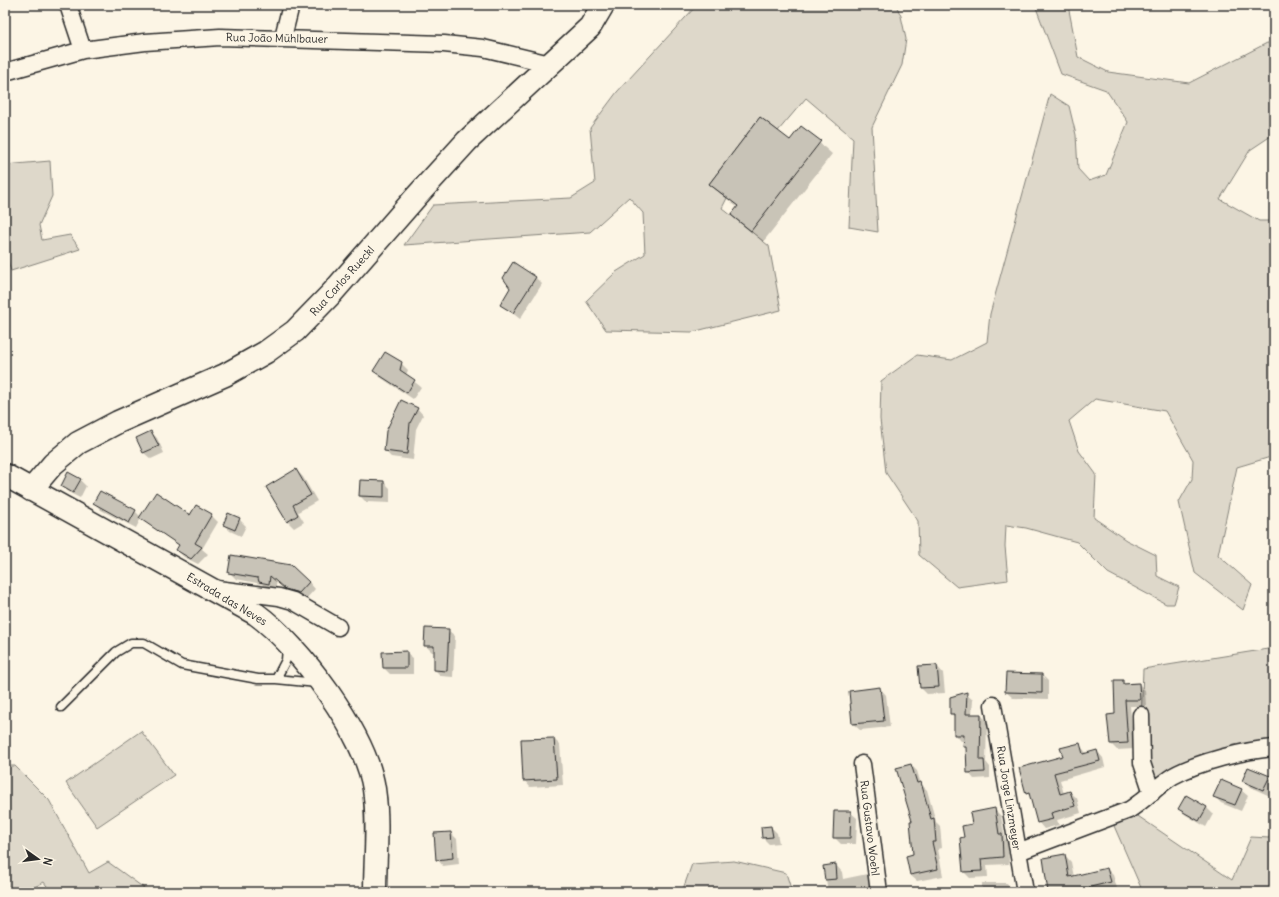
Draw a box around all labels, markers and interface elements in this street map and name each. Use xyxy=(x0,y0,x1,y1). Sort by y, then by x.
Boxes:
street label: Rua João Mühlbauer xyxy=(226,30,329,46)
street label: Rua Carlos Rueckl xyxy=(307,243,377,319)
street label: Estrada das Neves xyxy=(184,570,270,628)
street label: Rua Jorge Linzmeyer xyxy=(994,745,1024,852)
street label: Rua Gustavo Woehl xyxy=(857,779,883,877)
north arrow xyxy=(18,839,58,879)
text: N xyxy=(40,856,55,867)

